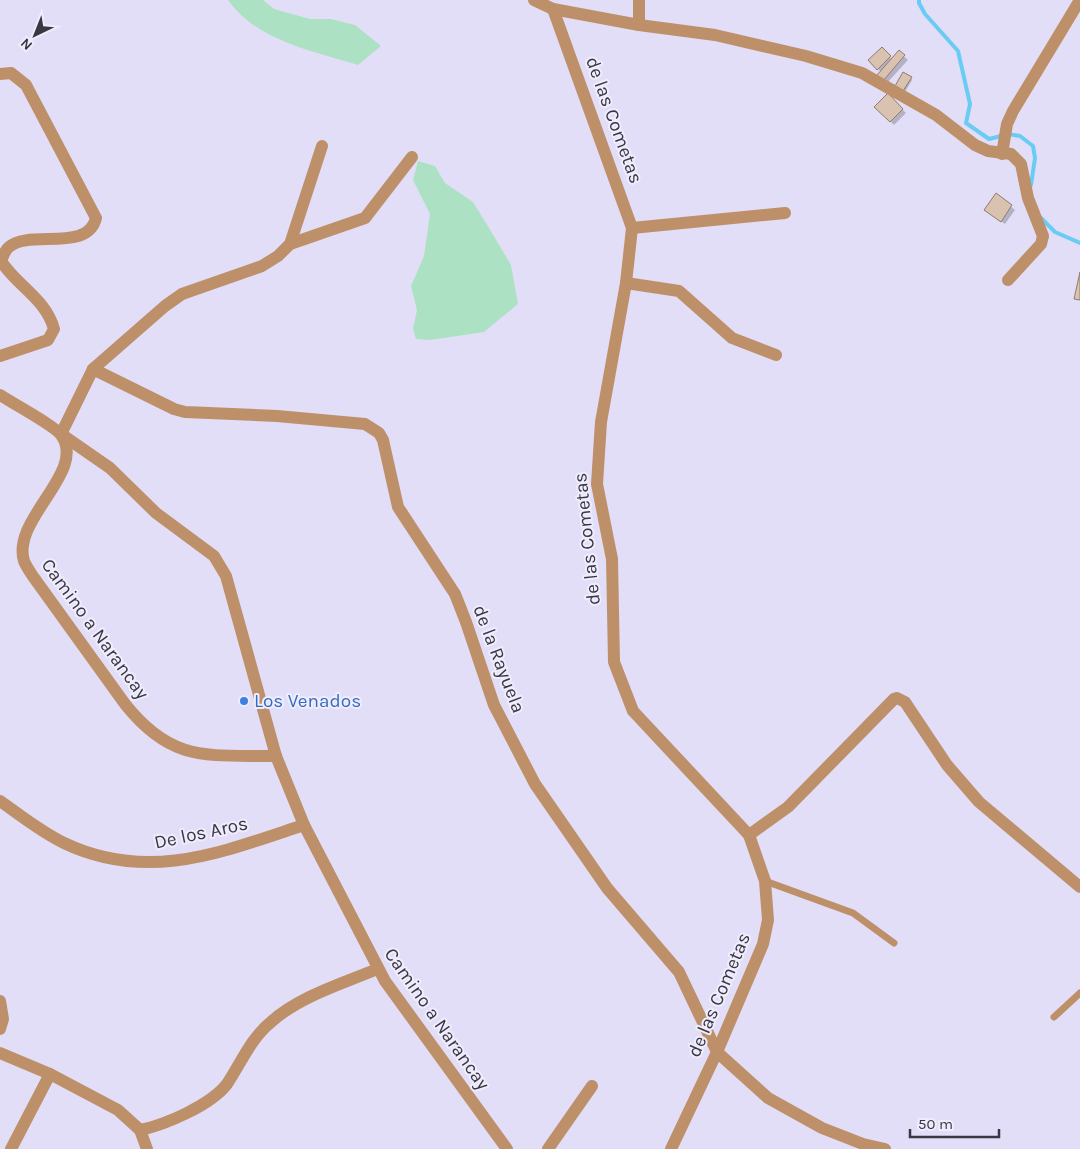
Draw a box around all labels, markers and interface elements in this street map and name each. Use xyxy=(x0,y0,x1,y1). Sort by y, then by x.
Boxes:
north arrow xyxy=(10,10,60,60)
text: N xyxy=(17,34,36,54)
street label: de las Cometas xyxy=(581,54,647,186)
street label: de las Cometas xyxy=(569,472,605,606)
street label: Camino a Narancay xyxy=(37,554,153,704)
street label: de la Rayuela xyxy=(468,602,530,716)
place label: Los Venados xyxy=(254,690,361,712)
marker: Los Venados xyxy=(238,695,250,707)
street label: De los Aros xyxy=(152,812,250,854)
street label: de las Cometas xyxy=(683,930,755,1060)
street label: Camino a Narancay xyxy=(380,944,494,1094)
scale bar xyxy=(910,1106,999,1138)
text: 50 m xyxy=(918,1115,953,1133)

